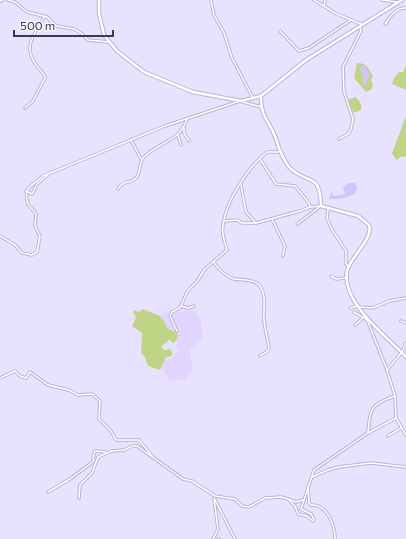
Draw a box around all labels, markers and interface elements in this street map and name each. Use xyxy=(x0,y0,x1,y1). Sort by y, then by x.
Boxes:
scale bar xyxy=(14,12,113,38)
text: 500 m xyxy=(20,18,55,32)

